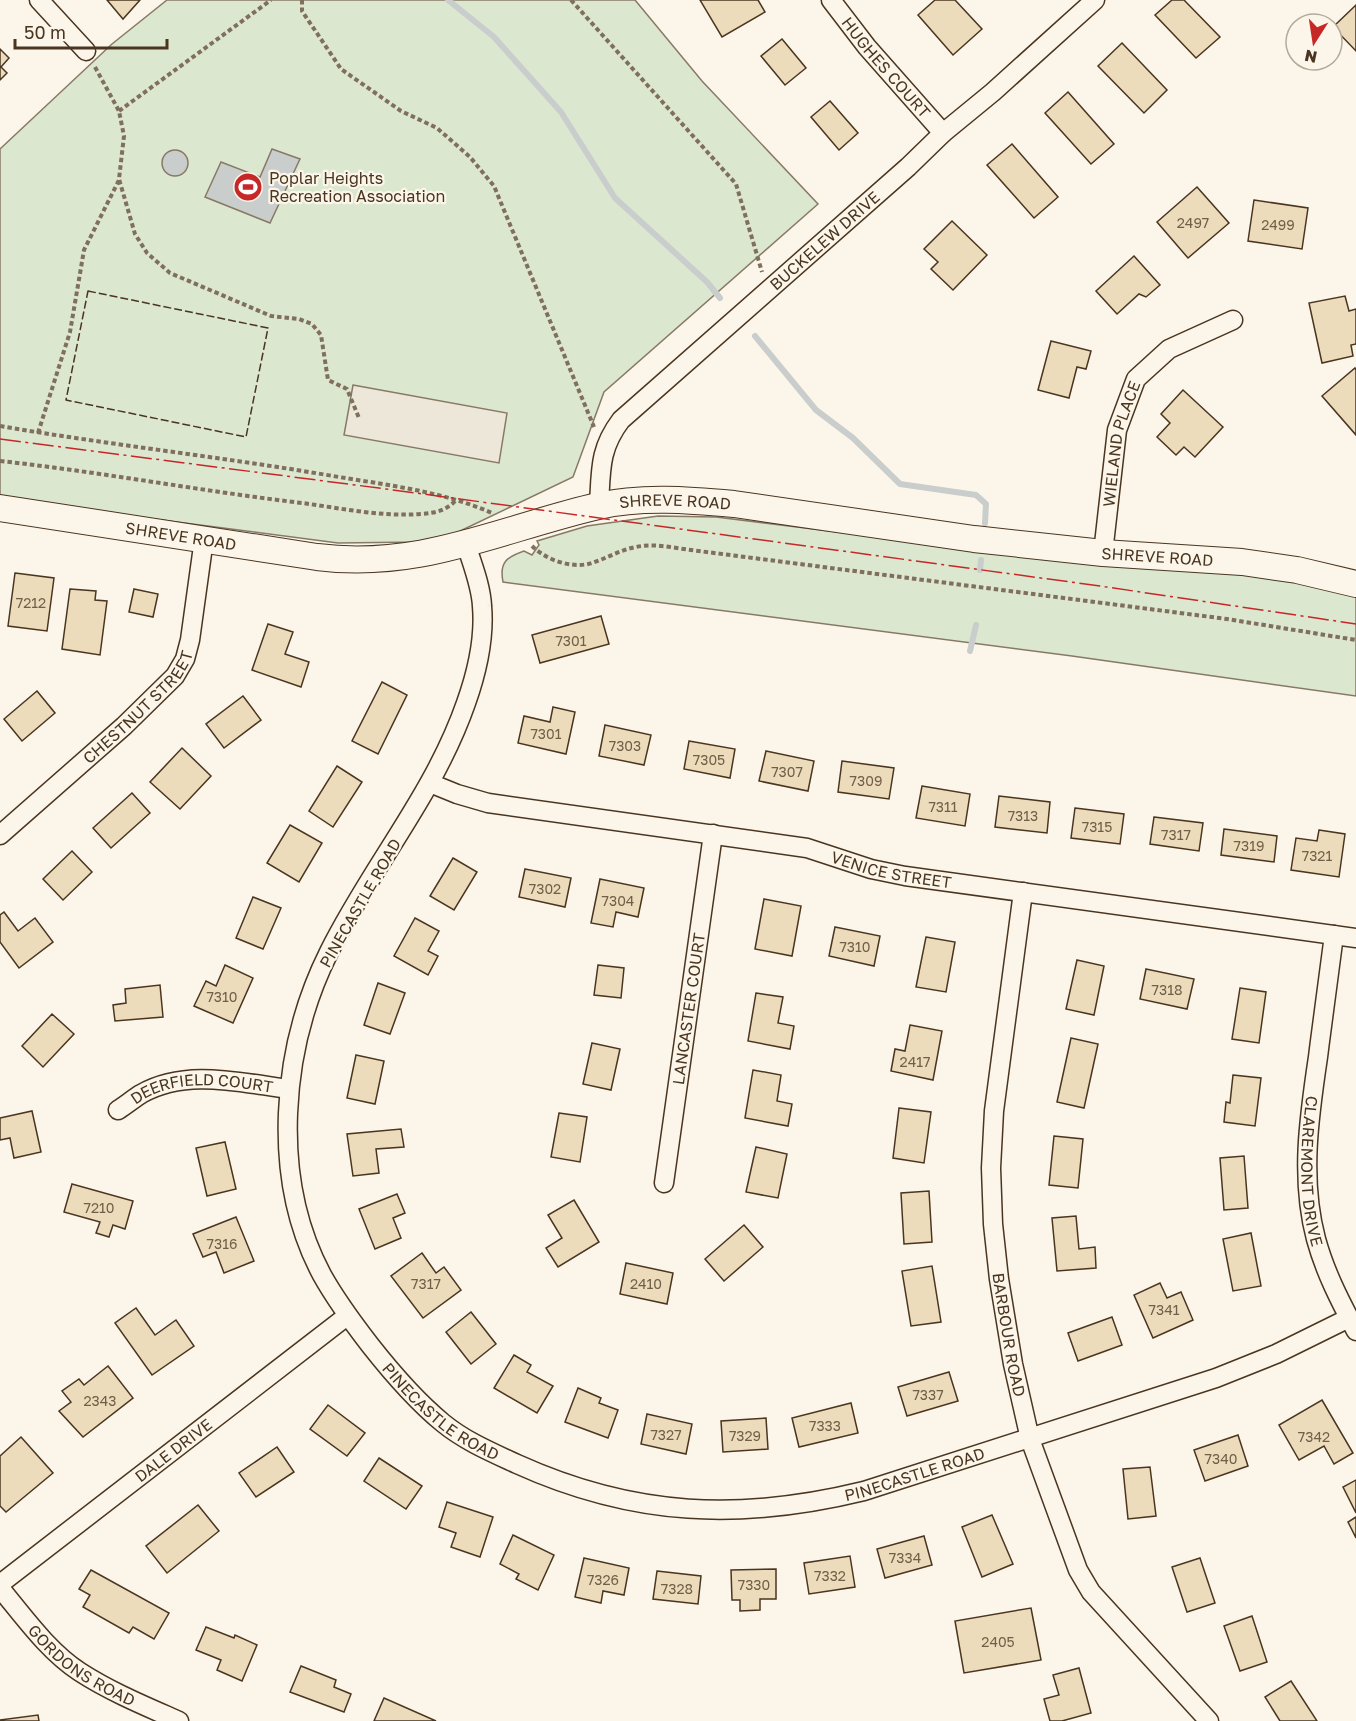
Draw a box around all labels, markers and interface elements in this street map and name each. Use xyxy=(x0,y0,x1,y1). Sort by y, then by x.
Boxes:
scale bar xyxy=(15,12,166,50)
north arrow xyxy=(1284,12,1344,72)
street label: HUGHES COURT xyxy=(838,13,935,122)
text: 50 m xyxy=(24,21,66,43)
text: N xyxy=(1303,46,1319,68)
place label: Poplar Heights Recreation Association xyxy=(269,168,445,206)
sports icon: Poplar Heights Recreation Association xyxy=(232,171,264,203)
street label: BUCKELEW DRIVE xyxy=(765,187,884,294)
house number: 2497 xyxy=(1177,214,1209,231)
house number: 2499 xyxy=(1261,216,1295,233)
street label: WIELAND PLACE xyxy=(1098,378,1144,508)
street label: SHREVE ROAD xyxy=(618,490,732,514)
street label: SHREVE ROAD xyxy=(124,518,238,554)
street label: SHREVE ROAD xyxy=(1101,543,1214,570)
house number: 7212 xyxy=(16,594,46,611)
house number: 7301 xyxy=(555,632,587,649)
street label: CHESTNUT STREET xyxy=(79,648,197,768)
house number: 7301 xyxy=(530,725,562,742)
house number: 7303 xyxy=(609,737,641,754)
house number: 7305 xyxy=(693,751,725,768)
house number: 7307 xyxy=(771,763,803,780)
house number: 7309 xyxy=(850,772,882,789)
house number: 7311 xyxy=(928,798,958,815)
house number: 7313 xyxy=(1008,807,1038,824)
house number: 7315 xyxy=(1082,818,1112,835)
house number: 7317 xyxy=(1161,826,1191,843)
street label: PINECASTLE ROAD xyxy=(315,835,405,971)
house number: 7319 xyxy=(1234,837,1264,854)
street label: VENICE STREET xyxy=(829,847,953,892)
house number: 7321 xyxy=(1302,847,1332,864)
house number: 7302 xyxy=(529,880,561,897)
house number: 7304 xyxy=(602,892,634,909)
street label: LANCASTER COURT xyxy=(668,931,709,1086)
house number: 7310 xyxy=(839,938,871,955)
house number: 7318 xyxy=(1152,981,1182,998)
house number: 7310 xyxy=(206,988,238,1005)
house number: 2417 xyxy=(900,1053,930,1070)
street label: DEERFIELD COURT xyxy=(126,1069,275,1108)
street label: CLAREMONT DRIVE xyxy=(1297,1095,1328,1249)
house number: 7210 xyxy=(83,1199,115,1216)
house number: 7316 xyxy=(207,1235,237,1252)
street label: BARBOUR ROAD xyxy=(988,1272,1030,1399)
house number: 7317 xyxy=(411,1275,441,1292)
house number: 2410 xyxy=(630,1275,662,1292)
house number: 7341 xyxy=(1149,1301,1180,1318)
street label: PINECASTLE ROAD xyxy=(378,1358,502,1464)
house number: 7337 xyxy=(912,1386,944,1403)
house number: 2343 xyxy=(83,1392,117,1409)
street label: DALE DRIVE xyxy=(131,1414,216,1486)
house number: 7333 xyxy=(809,1417,841,1434)
house number: 7327 xyxy=(650,1426,682,1443)
house number: 7329 xyxy=(729,1427,761,1444)
house number: 7342 xyxy=(1298,1428,1330,1445)
street label: PINECASTLE ROAD xyxy=(843,1443,987,1505)
house number: 7340 xyxy=(1205,1450,1237,1467)
house number: 7334 xyxy=(889,1549,921,1566)
house number: 7332 xyxy=(814,1567,846,1584)
house number: 7326 xyxy=(587,1571,619,1588)
house number: 7330 xyxy=(738,1576,770,1593)
house number: 7328 xyxy=(661,1580,693,1597)
street label: GORDONS ROAD xyxy=(24,1620,138,1710)
house number: 2405 xyxy=(981,1633,1015,1650)

